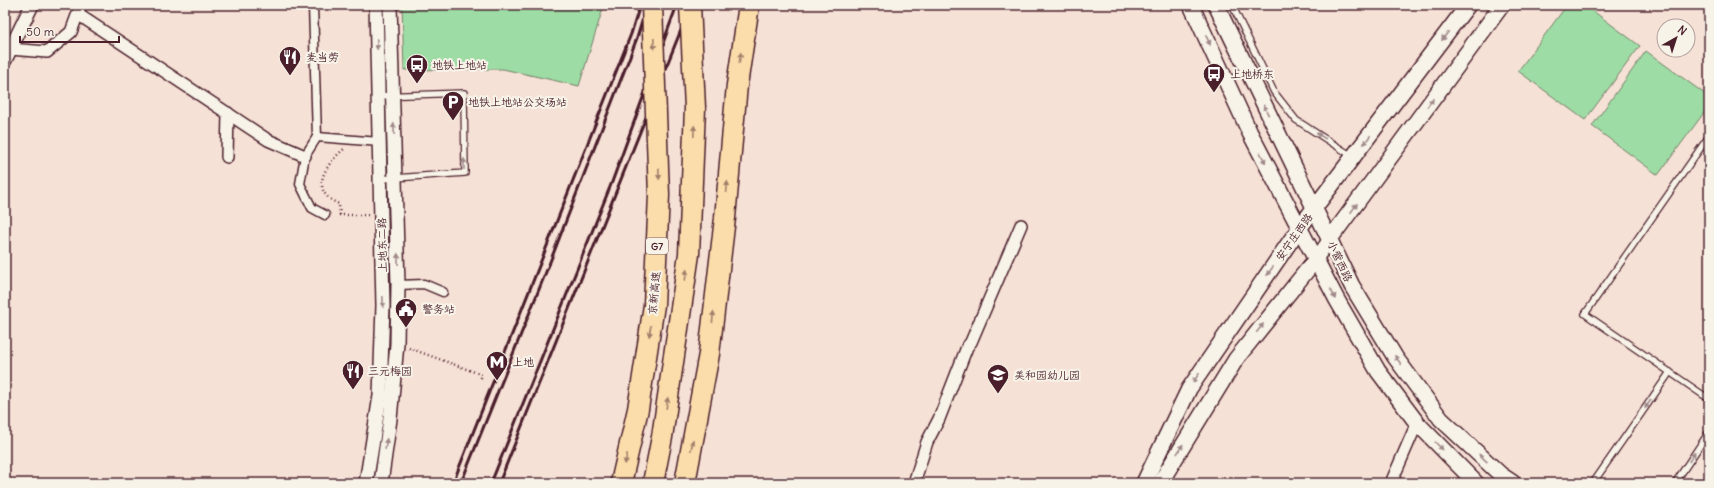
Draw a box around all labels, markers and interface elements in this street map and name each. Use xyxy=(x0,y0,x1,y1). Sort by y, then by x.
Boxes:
scale bar xyxy=(20,18,119,44)
north arrow xyxy=(1656,18,1696,58)
text: N xyxy=(1675,22,1690,38)
text: 50 m xyxy=(26,24,55,39)
one-way arrow xyxy=(1440,31,1449,42)
one-way arrow xyxy=(1205,35,1211,46)
one-way arrow xyxy=(374,38,380,51)
one-way arrow xyxy=(650,38,657,50)
restaurant icon: 麦当劳 xyxy=(277,44,303,77)
place label: 麦当劳 xyxy=(306,50,339,64)
bus stop icon: 地铁上地站 xyxy=(404,52,430,85)
one-way arrow xyxy=(737,52,743,64)
place label: 地铁上地站 xyxy=(432,58,487,72)
bus stop icon: 上地桥东 xyxy=(1201,61,1227,94)
place label: 上地桥东 xyxy=(1230,67,1274,81)
parking icon: 地铁上地站公交场站 xyxy=(440,89,466,122)
place label: 地铁上地站公交场站 xyxy=(468,95,567,109)
one-way arrow xyxy=(1426,98,1434,108)
one-way arrow xyxy=(1263,105,1269,116)
one-way arrow xyxy=(390,123,397,135)
one-way arrow xyxy=(690,125,697,137)
one-way arrow xyxy=(1316,132,1326,140)
one-way arrow xyxy=(1362,135,1371,146)
one-way arrow xyxy=(1260,152,1267,164)
one-way arrow xyxy=(461,158,468,170)
one-way arrow xyxy=(655,168,662,180)
one-way arrow xyxy=(723,181,730,193)
one-way arrow xyxy=(1349,203,1357,213)
street label: 安宁庄西路 xyxy=(1272,210,1316,264)
street label: 上地东二路 xyxy=(375,217,389,273)
road number: G7 xyxy=(646,238,668,254)
street label: 小营西路 xyxy=(1324,238,1356,284)
one-way arrow xyxy=(394,253,401,265)
one-way arrow xyxy=(1266,266,1274,276)
one-way arrow xyxy=(683,268,689,281)
street label: 京新高速 xyxy=(645,270,663,316)
one-way arrow xyxy=(1330,288,1336,299)
one-way arrow xyxy=(380,296,386,309)
public building icon: 警务站 xyxy=(393,296,419,329)
place label: 警务站 xyxy=(422,302,455,316)
one-way arrow xyxy=(710,311,717,323)
one-way arrow xyxy=(1256,322,1265,333)
one-way arrow xyxy=(647,325,653,337)
metro station icon: 上地 xyxy=(484,349,510,382)
place label: 上地 xyxy=(512,355,534,369)
one-way arrow xyxy=(1394,355,1402,366)
restaurant icon: 三元梅园 xyxy=(340,358,366,391)
school or university icon: 美和园幼儿园 xyxy=(985,362,1011,395)
place label: 三元梅园 xyxy=(368,364,412,378)
place label: 美和园幼儿园 xyxy=(1014,368,1080,382)
one-way arrow xyxy=(1192,373,1200,383)
one-way arrow xyxy=(664,397,670,409)
one-way arrow xyxy=(1644,399,1652,409)
one-way arrow xyxy=(383,438,390,450)
one-way arrow xyxy=(690,439,696,451)
one-way arrow xyxy=(1434,441,1444,451)
one-way arrow xyxy=(1176,444,1184,454)
one-way arrow xyxy=(1688,452,1696,463)
one-way arrow xyxy=(623,453,629,465)
one-way arrow xyxy=(1478,453,1488,463)

